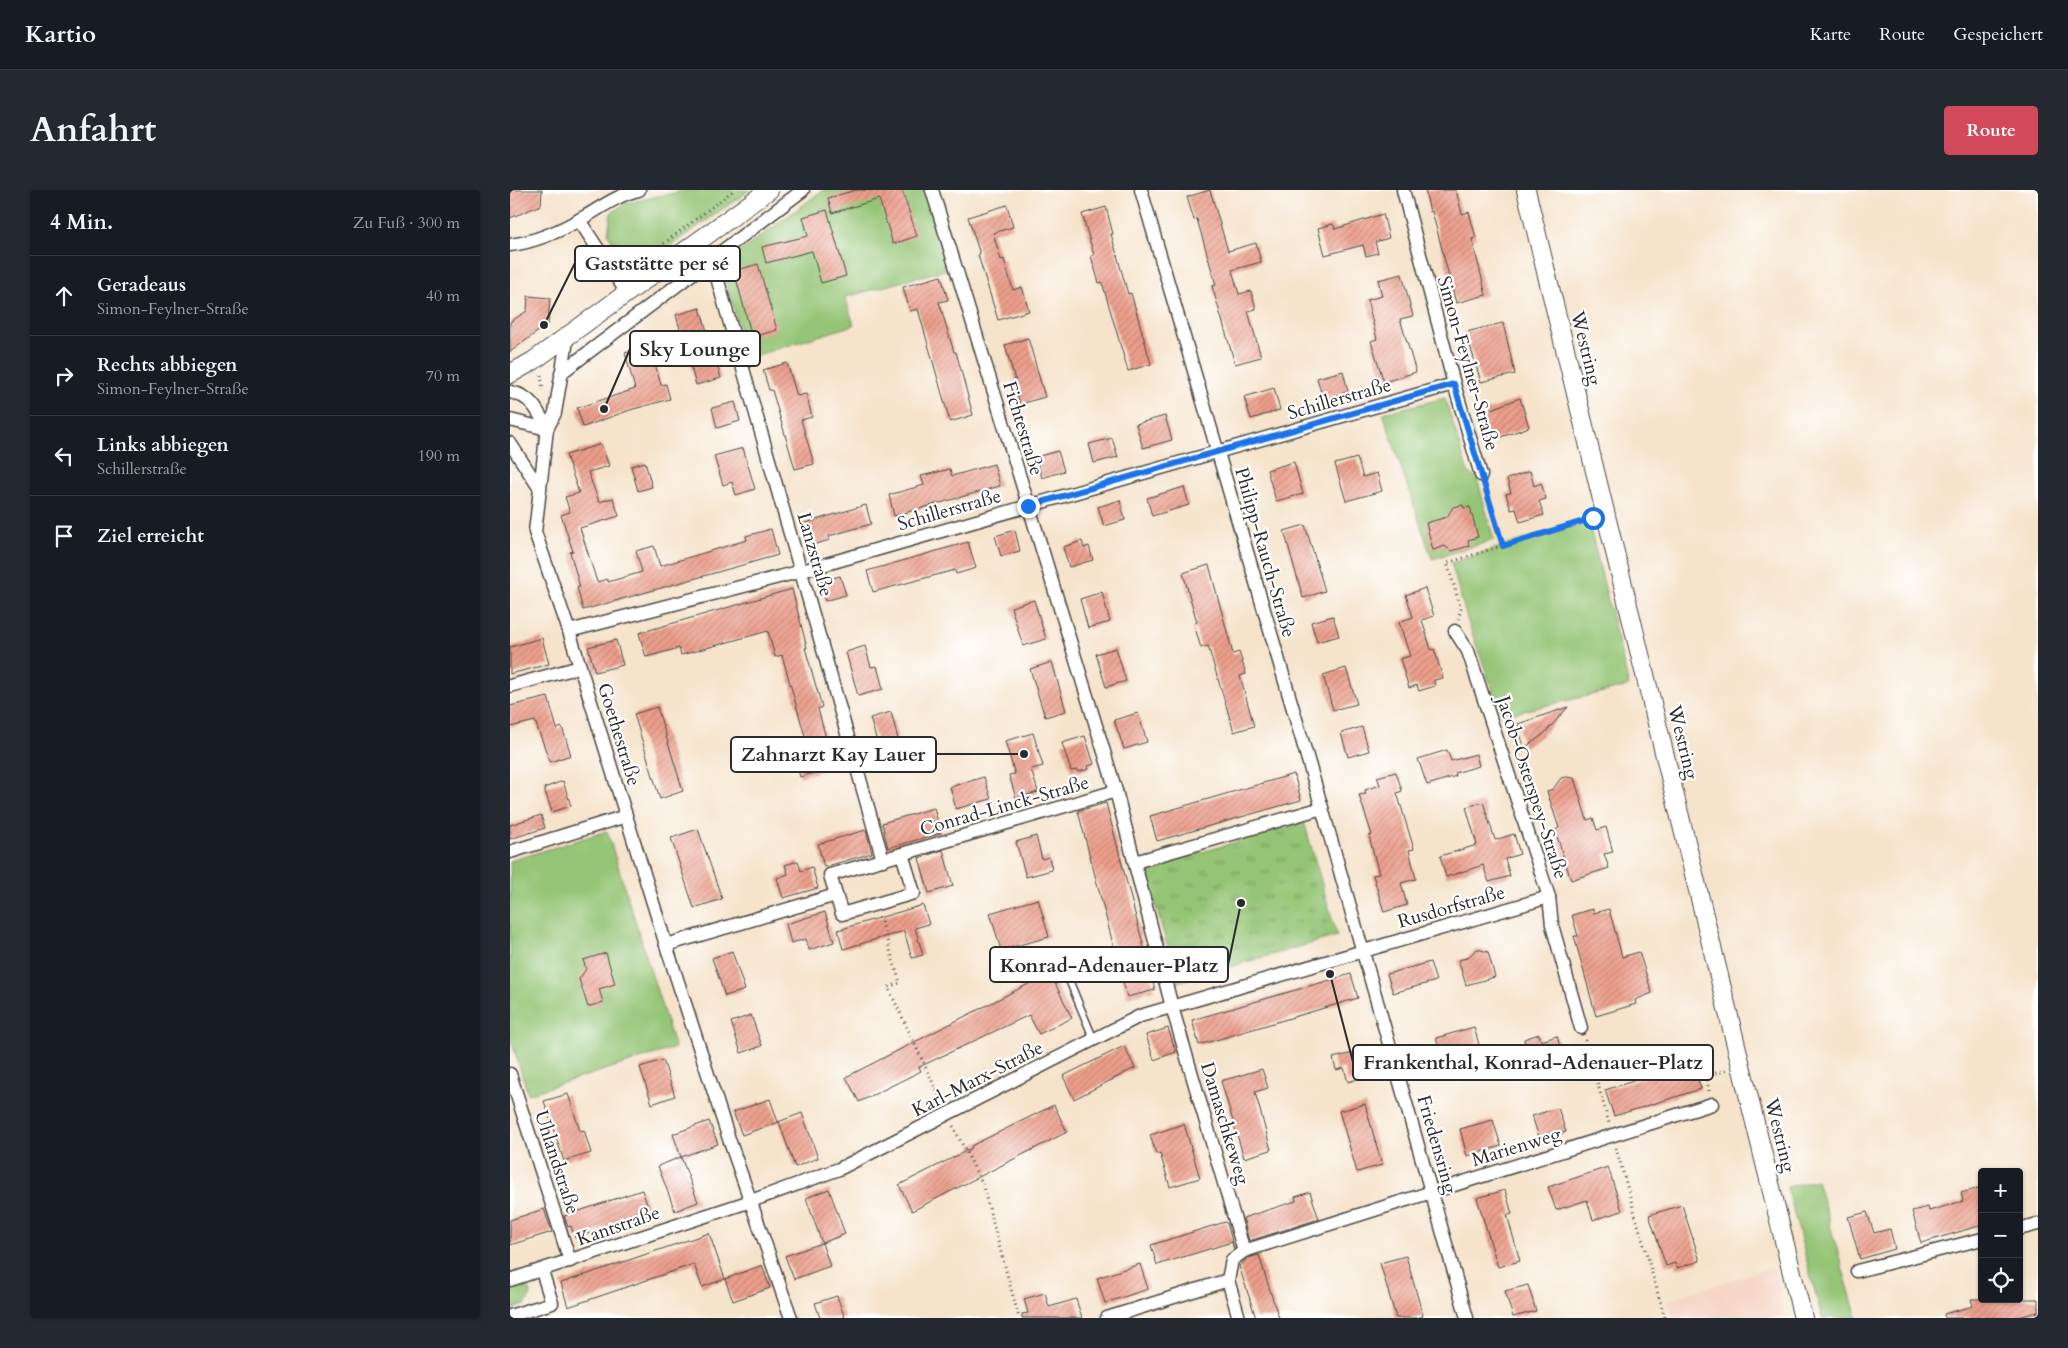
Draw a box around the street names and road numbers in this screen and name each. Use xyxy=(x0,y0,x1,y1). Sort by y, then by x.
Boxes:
street label: Simon-Feylner-Straße xyxy=(1431,273,1505,453)
street label: Westring xyxy=(1564,307,1608,388)
street label: Schillerstraße xyxy=(1284,372,1394,426)
street label: Fichtestraße xyxy=(996,378,1050,479)
street label: Philipp-Rauch-Straße xyxy=(1228,464,1302,640)
street label: Schillerstraße xyxy=(894,483,1004,537)
street label: Lanzstraße xyxy=(791,509,839,599)
street label: Goethestraße xyxy=(591,680,647,789)
street label: Jacob-Osterspey-Straße xyxy=(1489,690,1574,882)
street label: Westring xyxy=(1661,701,1705,782)
street label: Conrad-Linck-Straße xyxy=(917,769,1092,843)
street label: Rusdorfstraße xyxy=(1395,879,1508,935)
street label: Karl-Marx-Straße xyxy=(907,1035,1048,1123)
street label: Damaschkeweg xyxy=(1194,1059,1256,1188)
street label: Friedensring xyxy=(1411,1092,1464,1197)
street label: Westring xyxy=(1758,1094,1802,1175)
street label: Uhlandstraße xyxy=(528,1107,586,1217)
street label: Marienweg xyxy=(1468,1121,1565,1173)
street label: Kantstraße xyxy=(573,1200,664,1252)

